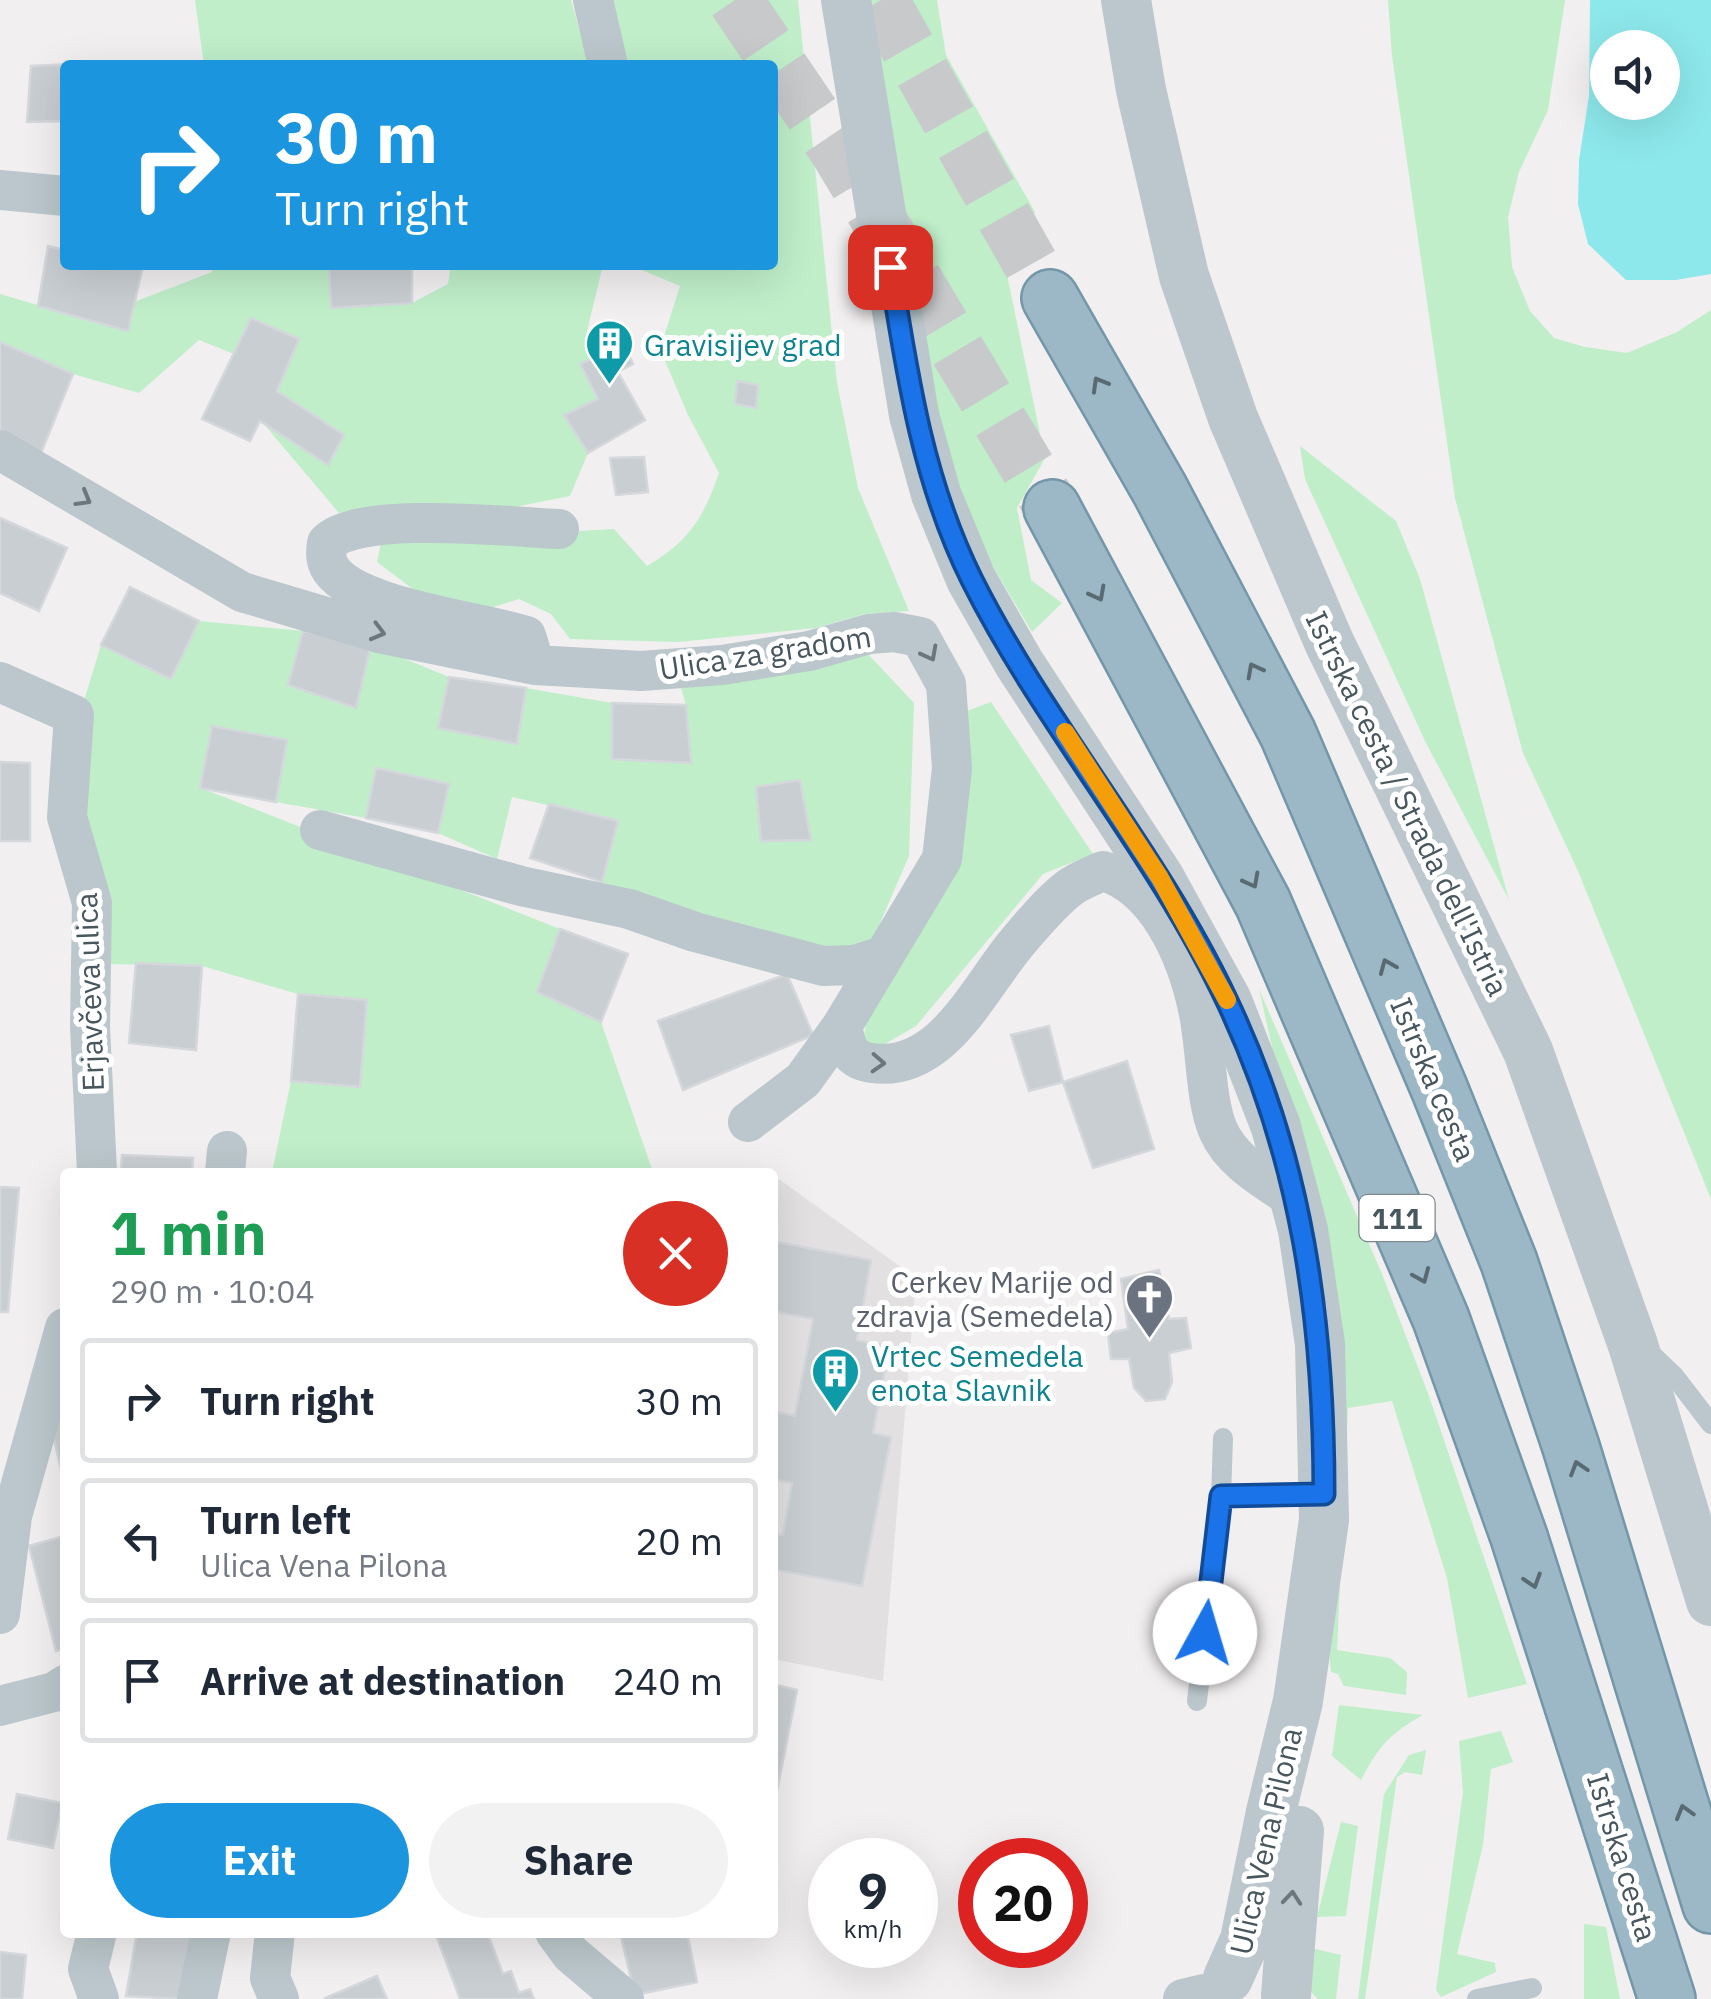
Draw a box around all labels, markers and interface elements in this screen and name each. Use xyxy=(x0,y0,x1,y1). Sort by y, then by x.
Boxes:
map controls xyxy=(1590,30,1680,120)
button: sound xyxy=(1590,30,1680,120)
text: 30 m xyxy=(275,91,438,182)
icon: right xyxy=(110,100,240,230)
text: Turn right xyxy=(275,179,470,237)
pin xyxy=(848,225,933,310)
icon: arrive xyxy=(863,240,918,295)
building icon: Gravisijev grad xyxy=(583,318,635,386)
place label: Gravisijev grad xyxy=(644,325,842,364)
one-way arrow xyxy=(1092,377,1112,395)
one-way arrow xyxy=(73,487,91,507)
one-way arrow xyxy=(1086,584,1105,602)
street label: Istrska cesta / Strada dell'Istria xyxy=(1298,604,1518,1002)
street label: Ulica za gradom xyxy=(656,616,874,688)
one-way arrow xyxy=(369,620,387,641)
one-way arrow xyxy=(918,644,937,662)
one-way arrow xyxy=(1247,662,1266,680)
one-way arrow xyxy=(1239,870,1259,888)
street label: Erjavčeva ulica xyxy=(66,892,112,1092)
one-way arrow xyxy=(1379,958,1399,976)
street label: Istrska cesta xyxy=(1382,991,1486,1167)
one-way arrow xyxy=(871,1052,886,1073)
text: 1 min xyxy=(110,1193,267,1272)
road number: 111 xyxy=(1360,1195,1434,1241)
button: close xyxy=(623,1201,728,1306)
place label: Cerkev Marije od zdravja (Semedela) xyxy=(856,1262,1114,1335)
one-way arrow xyxy=(1410,1265,1430,1283)
text: 290 m · 10:04 xyxy=(110,1270,315,1312)
church icon: Cerkev Marije od zdravja (Semedela) xyxy=(1123,1272,1175,1340)
place label: Vrtec Semedela enota Slavnik xyxy=(871,1336,1084,1409)
building icon: Vrtec Semedela enota Slavnik xyxy=(810,1346,862,1414)
icon: right xyxy=(115,1373,170,1428)
text: Turn right xyxy=(200,1376,375,1425)
text: 30 m xyxy=(635,1376,723,1425)
one-way arrow xyxy=(1569,1460,1590,1477)
text: Turn left xyxy=(200,1495,351,1544)
icon: left xyxy=(115,1513,170,1568)
text: 20 m xyxy=(635,1516,723,1565)
text: Ulica Vena Pilona xyxy=(200,1544,447,1586)
one-way arrow xyxy=(1522,1571,1542,1588)
position arrow xyxy=(1153,1581,1257,1685)
icon: arrive xyxy=(115,1653,170,1708)
text: Arrive at destination xyxy=(200,1656,565,1705)
text: 240 m xyxy=(612,1656,723,1705)
street label: Ulica Vena Pilona xyxy=(1220,1724,1310,1958)
street label: Istrska cesta xyxy=(1579,1768,1667,1946)
button: Exit xyxy=(110,1803,409,1918)
button: Share xyxy=(429,1803,728,1918)
one-way arrow xyxy=(1675,1804,1696,1821)
speed limit sign: 20 xyxy=(958,1838,1088,1968)
text: 9 xyxy=(858,1858,888,1923)
one-way arrow xyxy=(1280,1889,1302,1905)
text: km/h xyxy=(844,1912,902,1945)

